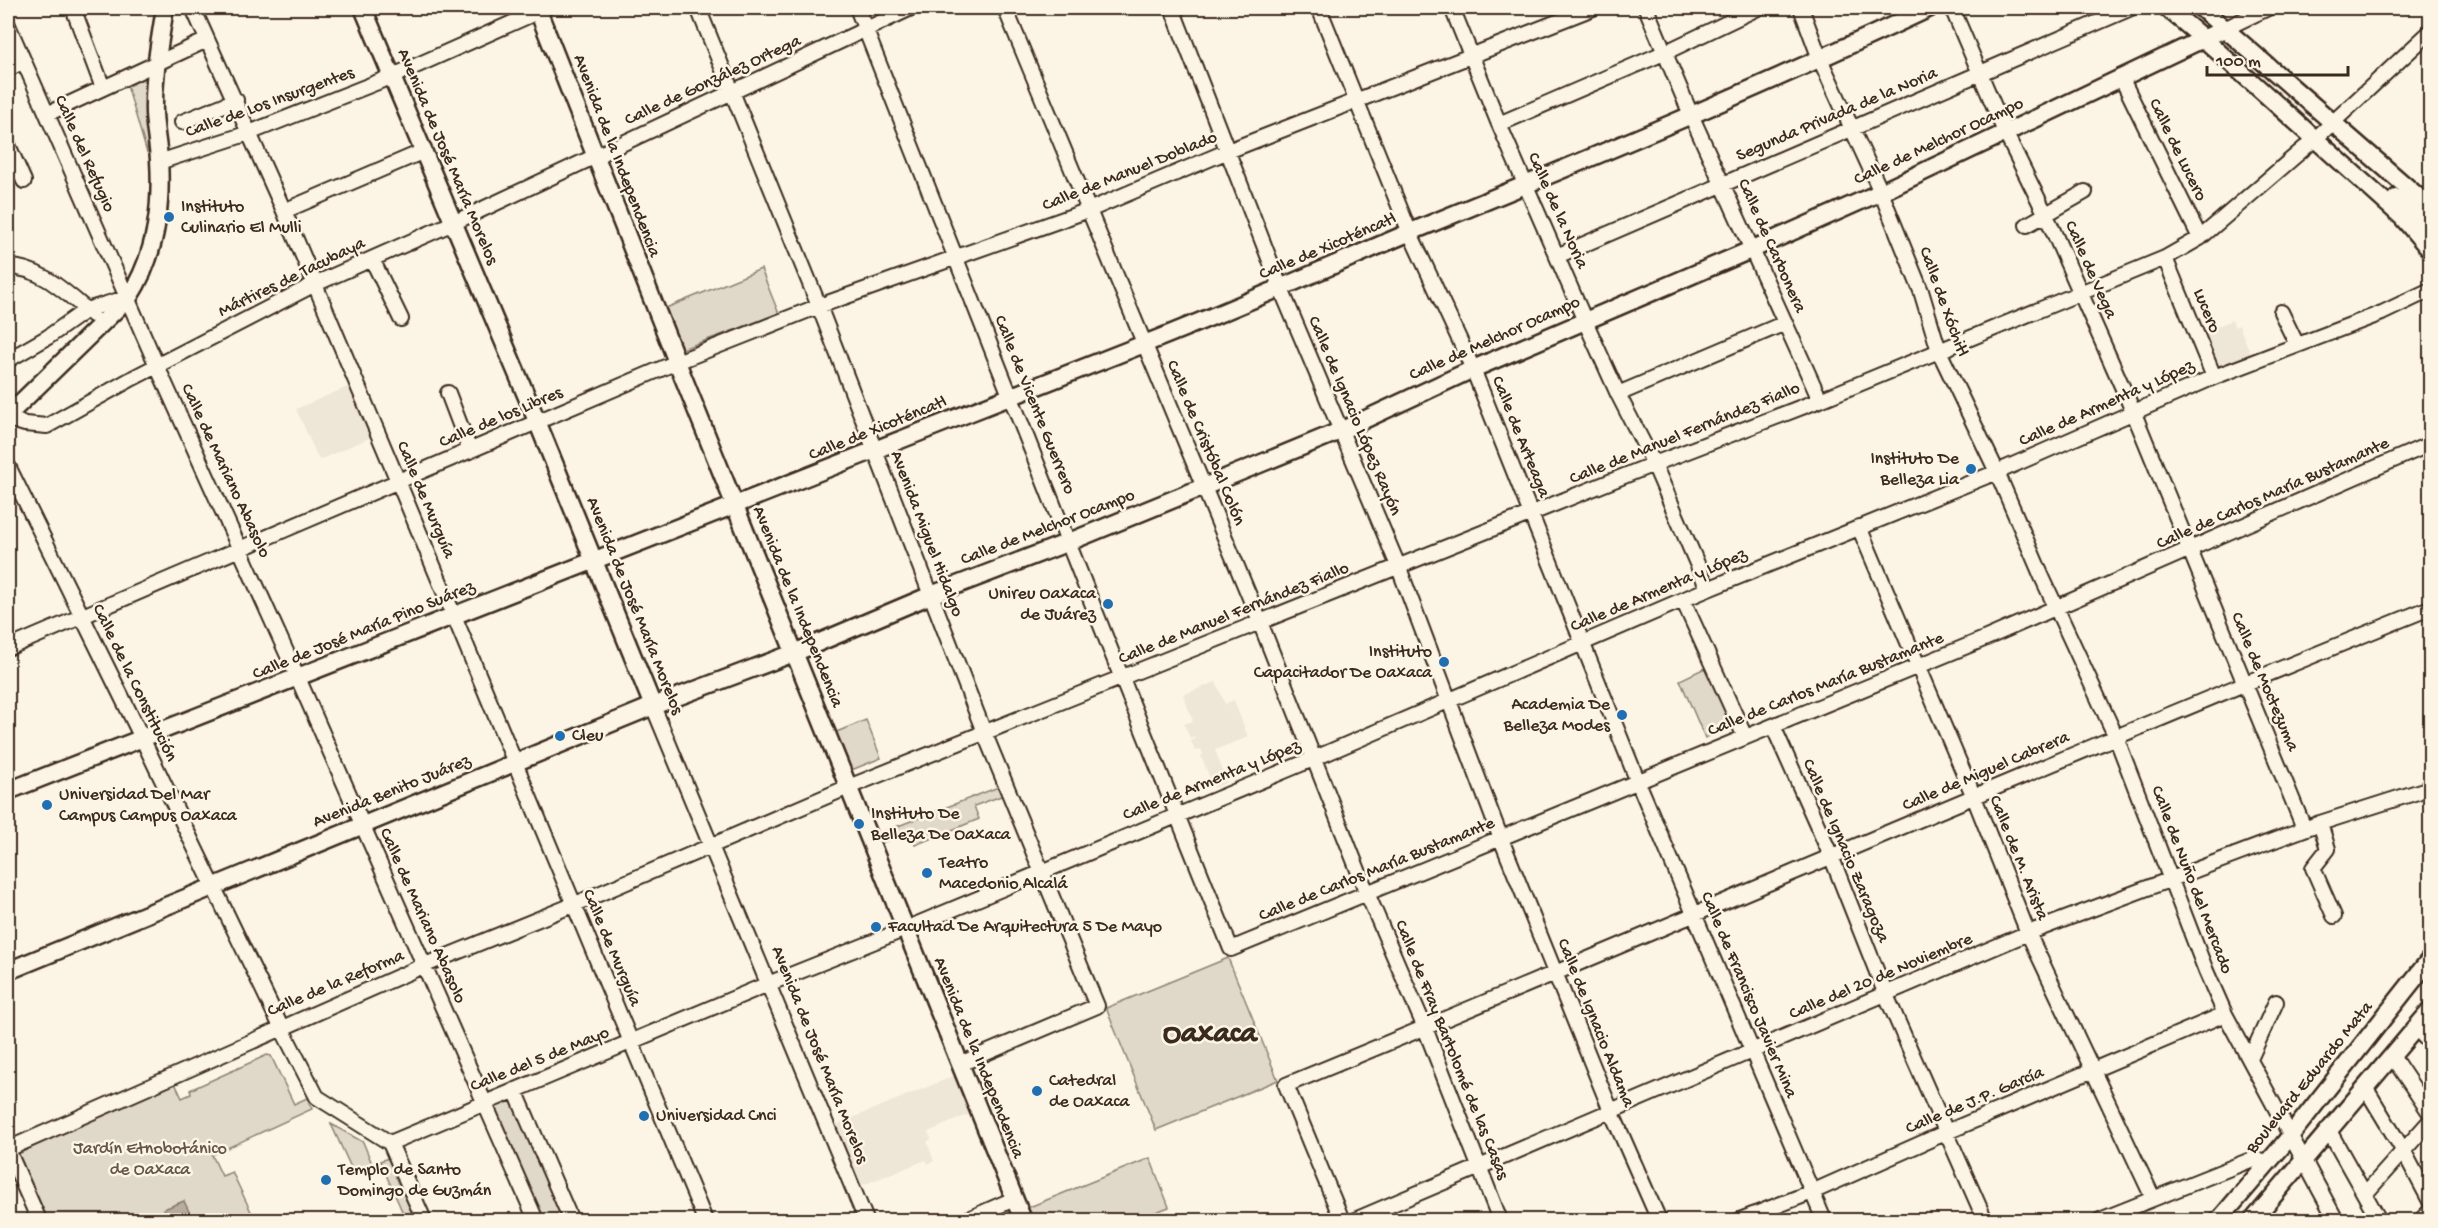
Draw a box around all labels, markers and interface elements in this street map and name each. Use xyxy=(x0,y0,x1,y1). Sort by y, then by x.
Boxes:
street label: Calle de González Ortega xyxy=(622,30,805,131)
scale bar xyxy=(2207,39,2348,77)
street label: Avenida de José María Morelos xyxy=(392,46,503,269)
street label: Avenida de la Independencia xyxy=(568,52,665,261)
text: 100 m xyxy=(2215,52,2261,73)
street label: Calle de Los Insurgentes xyxy=(183,62,358,143)
street label: Segunda Privada de la Noria xyxy=(1733,63,1942,167)
street label: Calle del Refugio xyxy=(49,92,119,216)
street label: Calle de Melchor Ocampo xyxy=(1851,93,2027,191)
street label: Calle de Lucero xyxy=(2143,95,2211,205)
street label: Calle de Manuel Doblado xyxy=(1039,127,1221,217)
street label: Calle de la Noria xyxy=(1522,150,1592,273)
street label: Calle de Carbonera xyxy=(1732,176,1810,317)
place label: Instituto Culinario El Mulli xyxy=(181,197,302,239)
street label: Calle de Xicoténcatl xyxy=(1256,209,1400,285)
marker: Instituto Culinario El Mulli xyxy=(162,210,176,224)
street label: Calle de Vega xyxy=(2059,218,2121,323)
street label: Mártires de Tacubaya xyxy=(215,233,370,323)
street label: Calle de Xóchitl xyxy=(1913,244,1973,360)
street label: Lucero xyxy=(2188,286,2224,336)
street label: Calle de Melchor Ocampo xyxy=(1406,292,1584,386)
street label: Calle de Vicente Guerrero xyxy=(988,313,1080,497)
street label: Calle de Ignacio López Rayón xyxy=(1302,313,1406,519)
street label: Calle de Armenta y López xyxy=(2016,355,2199,452)
street label: Calle de Cristóbal Colón xyxy=(1161,357,1249,529)
street label: Calle de Arteaga xyxy=(1486,373,1554,502)
street label: Calle de Manuel Fernández Fiallo xyxy=(1567,378,1803,490)
street label: Calle de Mariano Abasolo xyxy=(175,381,275,561)
street label: Calle de los Libres xyxy=(436,382,567,453)
street label: Calle de Xicoténcatl xyxy=(806,392,950,466)
street label: Calle de Carlos María Bustamante xyxy=(2154,433,2393,555)
street label: Calle de Murguía xyxy=(391,438,460,563)
street label: Avenida Miguel Hidalgo xyxy=(885,448,967,620)
place label: Instituto De Belleza Lia xyxy=(1870,449,1960,491)
marker: Instituto De Belleza Lia xyxy=(1964,462,1978,476)
street label: Calle de Melchor Ocampo xyxy=(958,485,1138,571)
street label: Avenida de José María Morelos xyxy=(581,494,688,719)
street label: Avenida de la Independencia xyxy=(747,503,847,712)
street label: Calle de Armenta y López xyxy=(1568,544,1751,638)
street label: Calle de Manuel Fernández Fiallo xyxy=(1116,558,1352,670)
street label: Calle de José María Pino Suárez xyxy=(250,576,479,685)
place label: Unireu Oaxaca de Juárez xyxy=(988,584,1097,626)
marker: Unireu Oaxaca de Juárez xyxy=(1101,597,1115,611)
street label: Calle de la Constitución xyxy=(87,601,182,766)
street label: Calle de Moctezuma xyxy=(2225,609,2303,756)
street label: Calle de Carlos María Bustamante xyxy=(1705,628,1948,742)
place label: Instituto Capacitador De Oaxaca xyxy=(1254,642,1433,684)
marker: Instituto Capacitador De Oaxaca xyxy=(1437,655,1451,669)
place label: Academia De Belleza Modes xyxy=(1503,695,1611,737)
marker: Academia De Belleza Modes xyxy=(1615,708,1629,722)
place label: Cleu xyxy=(572,726,604,747)
street label: Calle de Miguel Cabrera xyxy=(1899,727,2074,817)
marker: Cleu xyxy=(553,729,567,743)
street label: Calle de Armenta y López xyxy=(1120,735,1305,826)
street label: Avenida Benito Juárez xyxy=(310,750,475,833)
street label: Calle de Ignacio Zaragoza xyxy=(1797,756,1894,947)
street label: Calle de Nuño del Mercado xyxy=(2145,783,2237,977)
place label: Universidad Del Mar Campus Campus Oaxaca xyxy=(59,785,238,827)
street label: Calle de M. Arista xyxy=(1983,793,2053,924)
marker: Universidad Del Mar Campus Campus Oaxaca xyxy=(40,798,54,812)
place label: Instituto De Belleza De Oaxaca xyxy=(870,804,1012,846)
street label: Calle de Carlos María Bustamante xyxy=(1256,813,1499,927)
marker: Instituto De Belleza De Oaxaca xyxy=(852,817,866,831)
street label: Calle de Mariano Abasolo xyxy=(374,825,470,1007)
place label: Teatro Macedonio Alcalá xyxy=(938,853,1068,895)
marker: Teatro Macedonio Alcalá xyxy=(920,866,934,880)
street label: Calle de Murguía xyxy=(577,886,646,1011)
street label: Calle de Francisco Javier Mina xyxy=(1695,889,1801,1102)
place label: Facultad De Arquitectura 5 De Mayo xyxy=(887,917,1162,938)
street label: Calle de Fray Bartolomé de las Casas xyxy=(1389,917,1513,1184)
marker: Facultad De Arquitectura 5 De Mayo xyxy=(869,920,883,934)
street label: Calle del 20 de Noviembre xyxy=(1786,929,1976,1025)
street label: Calle de Ignacio Aldama xyxy=(1552,936,1639,1111)
street label: Avenida de José María Morelos xyxy=(766,943,873,1168)
street label: Calle de la Reforma xyxy=(265,945,408,1022)
street label: Avenida de la Independencia xyxy=(928,954,1028,1163)
street label: Boulevard Eduardo Mata xyxy=(2241,997,2379,1159)
district label: Oaxaca xyxy=(1163,1018,1258,1053)
street label: Calle del 5 de Mayo xyxy=(468,1023,612,1097)
street label: Calle de J.P. García xyxy=(1903,1062,2048,1140)
place label: Catedral de Oaxaca xyxy=(1049,1071,1131,1113)
marker: Catedral de Oaxaca xyxy=(1030,1084,1044,1098)
place label: Universidad Cnci xyxy=(656,1106,777,1127)
marker: Universidad Cnci xyxy=(637,1109,651,1123)
park label: Jardín Etnobotánico de Oaxaca xyxy=(73,1139,227,1181)
place label: Templo de Santo Domingo de Guzmán xyxy=(337,1160,492,1202)
marker: Templo de Santo Domingo de Guzmán xyxy=(319,1173,333,1187)

